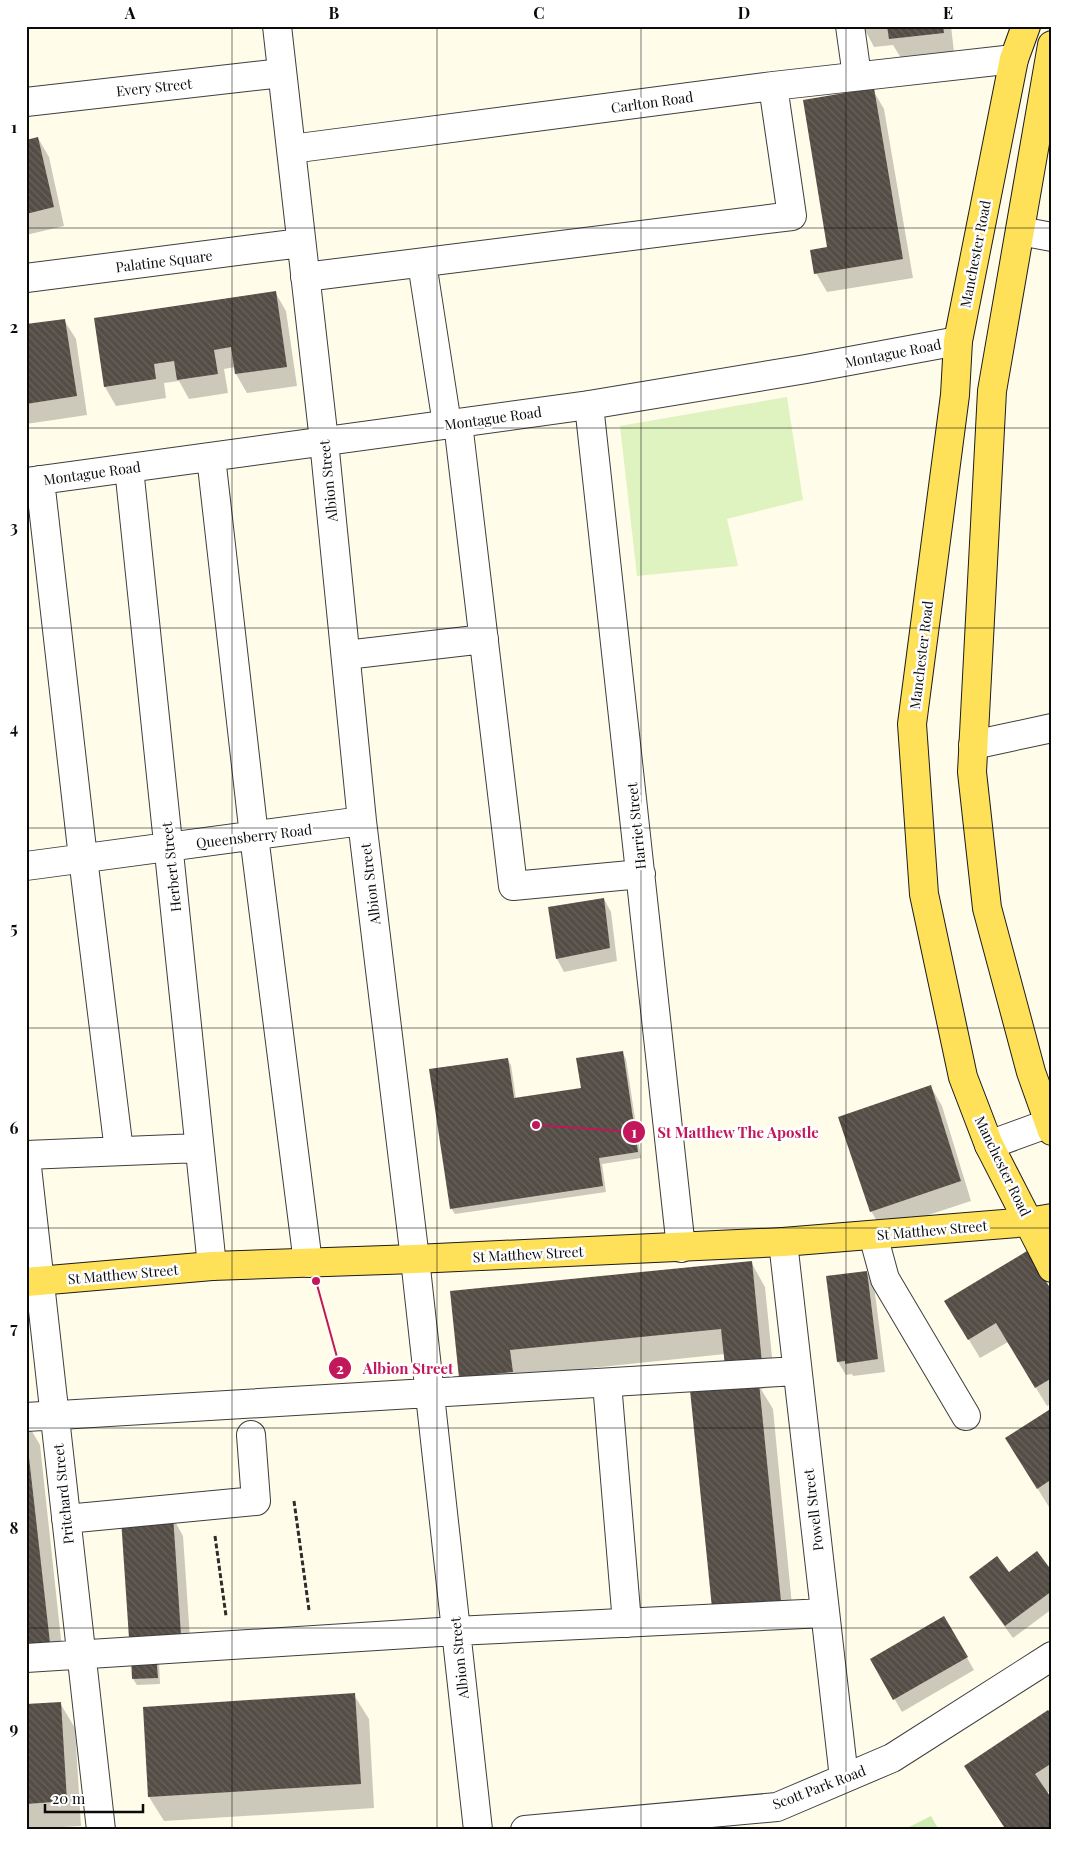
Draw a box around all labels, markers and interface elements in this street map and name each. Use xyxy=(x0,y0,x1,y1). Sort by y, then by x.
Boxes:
text: A xyxy=(124,2,136,23)
text: B xyxy=(329,2,340,23)
text: C xyxy=(533,2,545,23)
text: D xyxy=(738,2,750,23)
text: E xyxy=(943,2,953,23)
street label: Every Street xyxy=(115,73,194,100)
street label: Carlton Road xyxy=(610,87,694,117)
text: 1 xyxy=(11,116,17,137)
street label: Manchester Road xyxy=(955,199,995,309)
street label: Palatine Square xyxy=(114,246,214,276)
text: 2 xyxy=(10,316,18,337)
street label: Montague Road xyxy=(843,334,943,372)
street label: Montague Road xyxy=(443,402,543,434)
street label: Albion Street xyxy=(314,438,342,524)
street label: Montague Road xyxy=(42,457,142,489)
text: 3 xyxy=(10,516,18,537)
street label: Manchester Road xyxy=(905,600,937,710)
text: 4 xyxy=(10,717,18,738)
street label: Harriet Street xyxy=(622,781,650,870)
street label: Queensberry Road xyxy=(195,819,313,853)
street label: Herbert Street xyxy=(157,820,185,913)
street label: Albion Street xyxy=(355,841,385,927)
text: 5 xyxy=(10,917,18,938)
street label: Manchester Road xyxy=(971,1113,1035,1219)
text: 6 xyxy=(10,1117,19,1138)
callout: St Matthew The Apostle xyxy=(622,1117,830,1147)
text: 1 xyxy=(631,1122,637,1142)
text: St Matthew The Apostle xyxy=(657,1122,819,1142)
street label: St Matthew Street xyxy=(876,1216,989,1244)
street label: St Matthew Street xyxy=(472,1242,585,1266)
street label: St Matthew Street xyxy=(67,1260,180,1288)
text: 7 xyxy=(10,1317,18,1338)
callout: Albion Street xyxy=(328,1353,464,1383)
text: 2 xyxy=(336,1358,344,1378)
text: Albion Street xyxy=(362,1358,454,1378)
street label: Pritchard Street xyxy=(48,1442,78,1545)
street label: Powell Street xyxy=(798,1467,827,1552)
text: 8 xyxy=(10,1517,19,1538)
street label: Albion Street xyxy=(445,1615,473,1701)
text: 9 xyxy=(10,1717,19,1738)
street label: Scott Park Road xyxy=(770,1760,868,1814)
scale bar xyxy=(45,1781,142,1813)
text: 20 m xyxy=(52,1788,86,1808)

